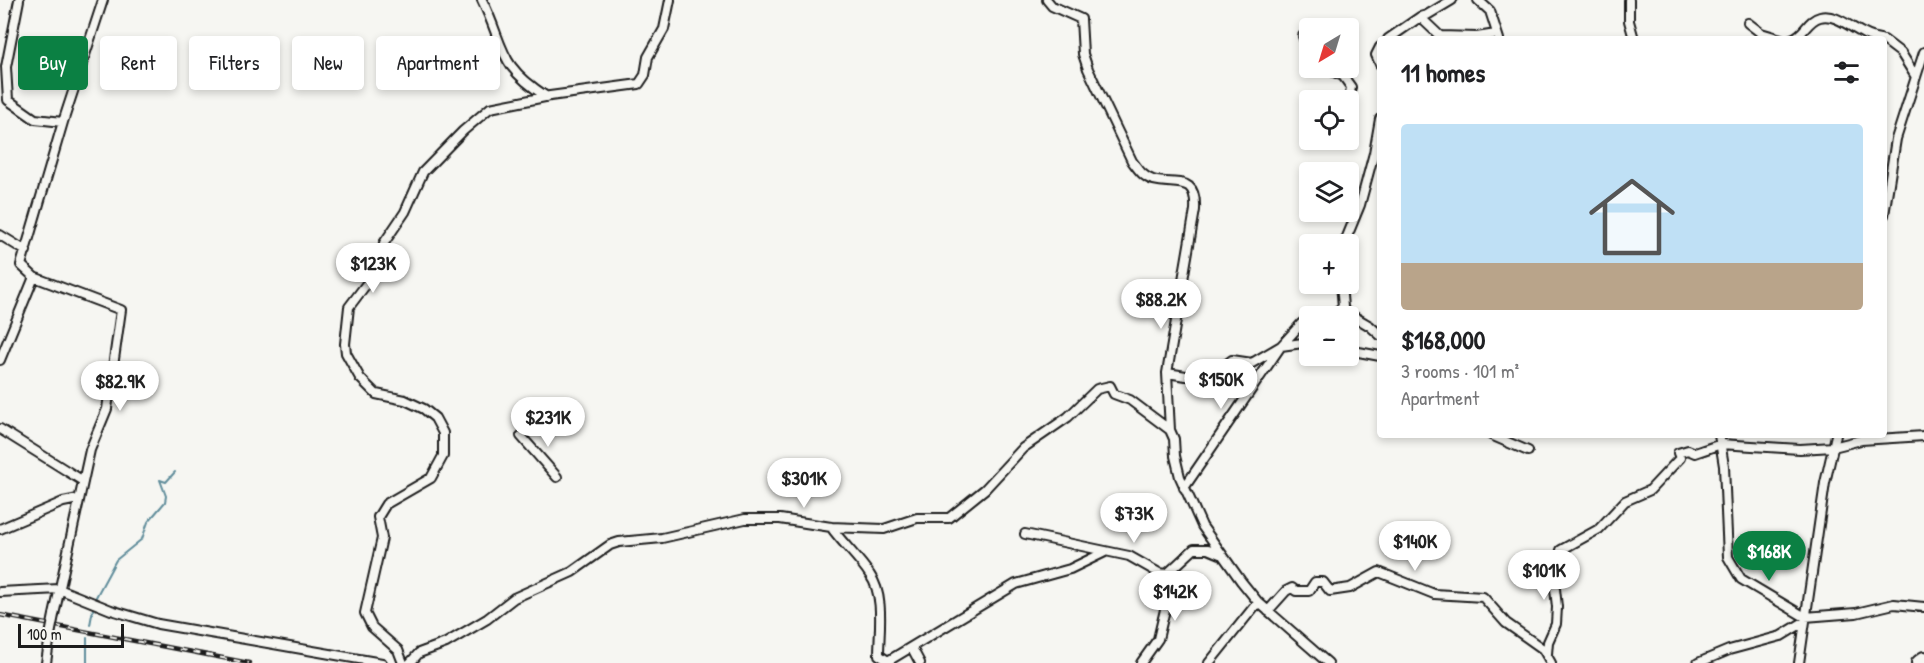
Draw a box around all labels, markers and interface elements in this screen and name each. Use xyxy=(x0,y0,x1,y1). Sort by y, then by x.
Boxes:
north arrow xyxy=(1299,18,1359,78)
map controls xyxy=(1299,18,1359,366)
chip: Buy xyxy=(18,36,88,90)
chip: Rent xyxy=(100,36,177,90)
chip: Filters xyxy=(189,36,280,90)
chip: New xyxy=(292,36,364,90)
chip: Apartment xyxy=(376,36,500,90)
text: 11 homes xyxy=(1401,55,1485,90)
icon: filters xyxy=(1830,56,1863,89)
button: locate xyxy=(1299,90,1359,150)
button: layers xyxy=(1299,162,1359,222)
icon: home xyxy=(1578,163,1686,271)
button: + xyxy=(1299,234,1359,294)
pin: $123K xyxy=(331,243,415,294)
text: $123K xyxy=(350,249,396,276)
pin: $88.2K xyxy=(1112,279,1210,330)
text: $88.2K xyxy=(1135,285,1187,312)
button: − xyxy=(1299,306,1359,366)
text: $168,000 xyxy=(1401,322,1485,357)
text: 3 rooms · 101 m² xyxy=(1401,357,1519,384)
pin: $150K xyxy=(1179,359,1263,410)
pin: $82.9K xyxy=(71,361,169,412)
text: $150K xyxy=(1198,365,1244,392)
text: $82.9K xyxy=(95,367,145,394)
text: Apartment xyxy=(1401,384,1479,411)
pin: $231K xyxy=(506,397,590,448)
text: $231K xyxy=(525,403,571,430)
pin: $301K xyxy=(762,458,846,509)
text: $301K xyxy=(781,464,827,491)
pin: $73K xyxy=(1098,493,1170,544)
text: $73K xyxy=(1114,499,1154,526)
pin: $140K xyxy=(1373,521,1457,572)
text: $140K xyxy=(1393,527,1437,554)
pin: $168K xyxy=(1727,531,1811,582)
text: $168K xyxy=(1747,537,1791,564)
pin: $101K xyxy=(1502,550,1586,601)
text: $101K xyxy=(1522,556,1566,583)
pin: $142K xyxy=(1133,571,1217,622)
text: $142K xyxy=(1153,577,1197,604)
scale bar xyxy=(18,621,124,648)
text: 100 m xyxy=(27,623,62,645)

